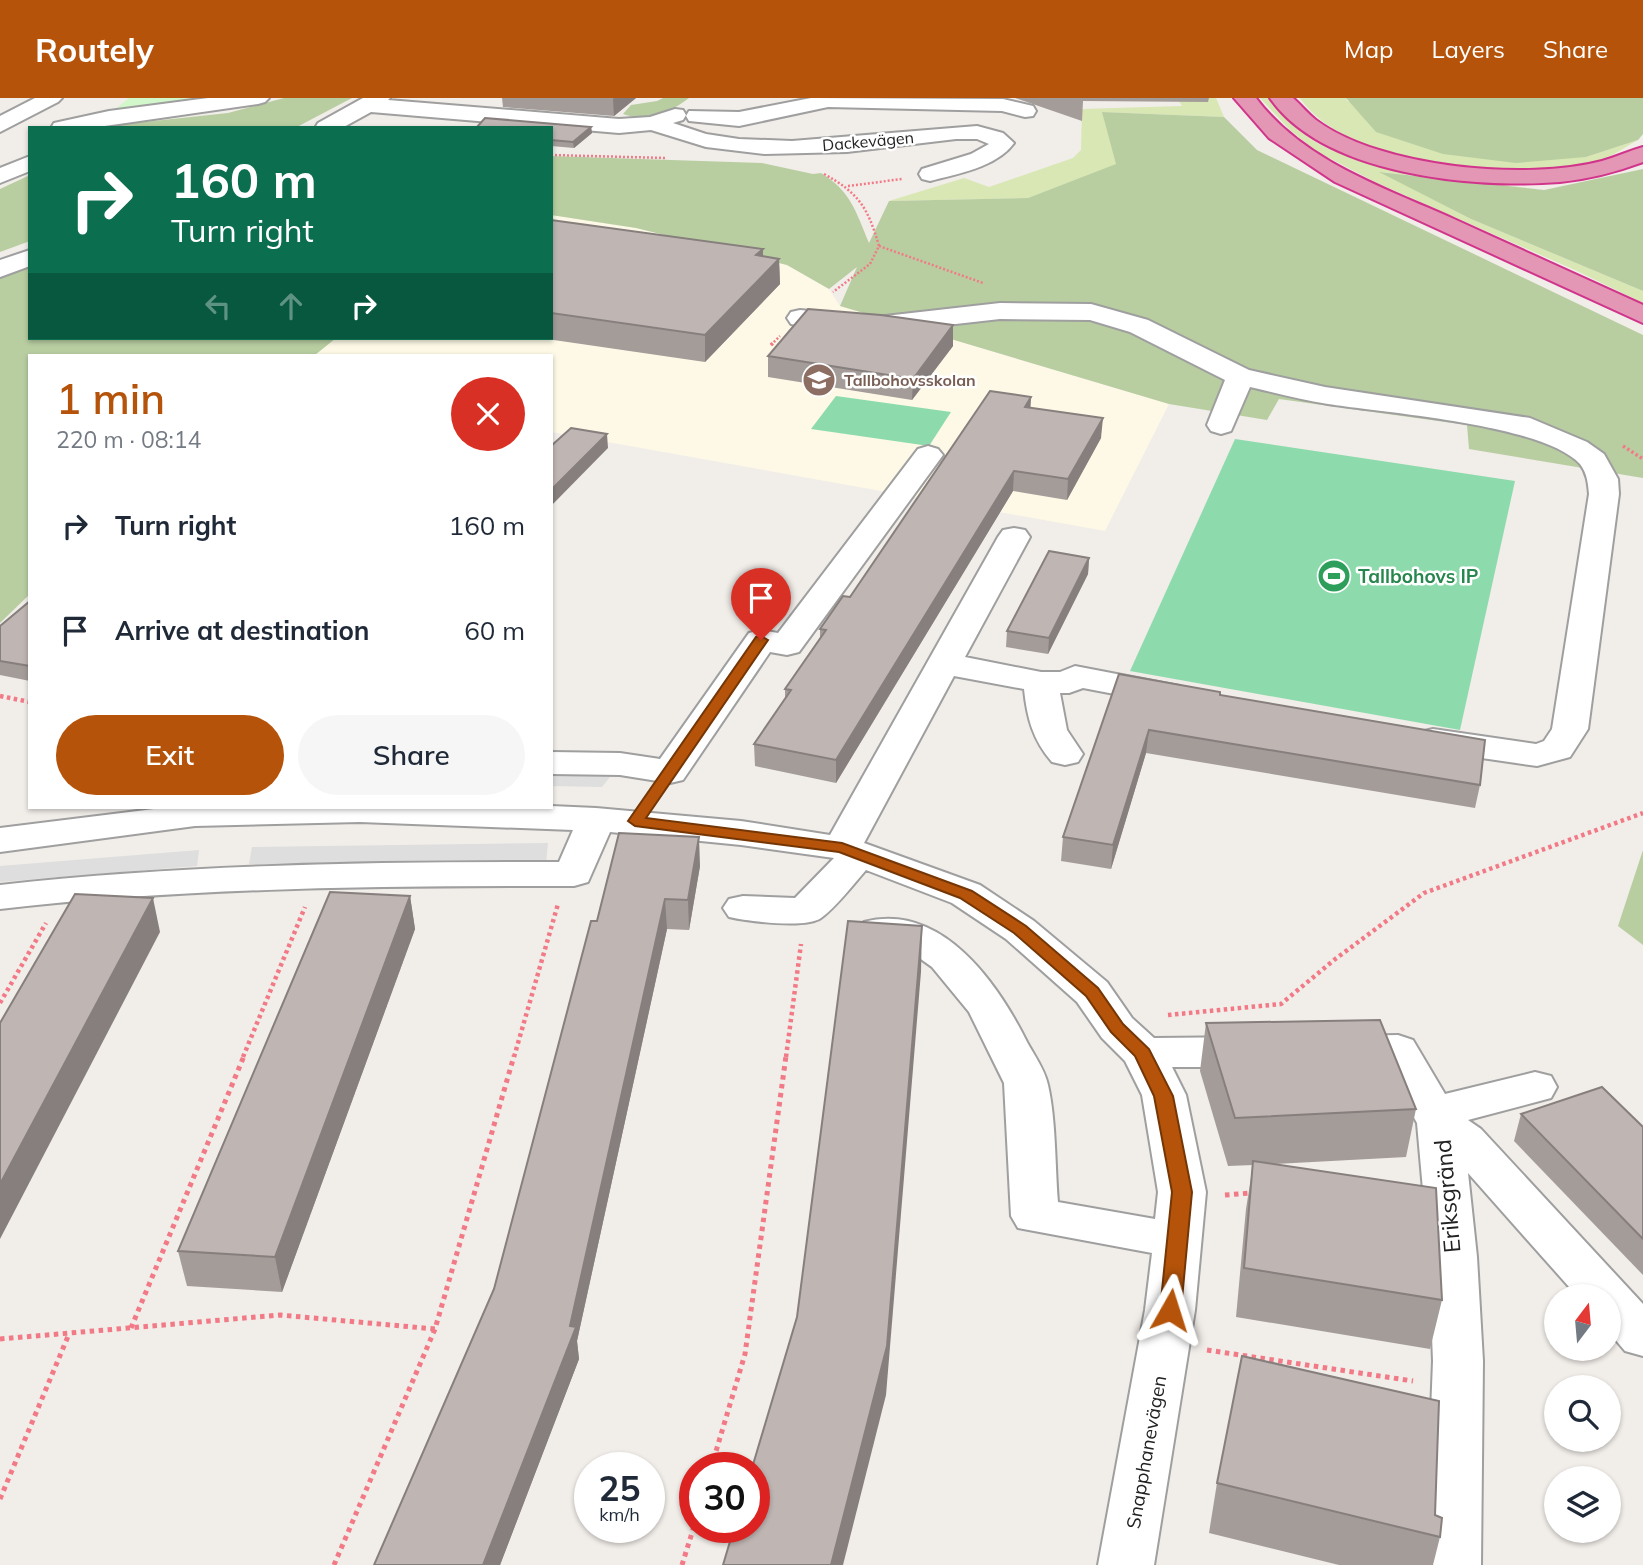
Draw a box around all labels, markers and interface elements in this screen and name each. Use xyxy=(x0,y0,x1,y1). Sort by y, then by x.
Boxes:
text: Routely xyxy=(35,29,154,70)
text: Map xyxy=(1344,34,1393,64)
text: Layers xyxy=(1431,34,1505,64)
text: Share xyxy=(1543,34,1608,64)
street label: Dackevägen xyxy=(821,127,915,155)
text: 160 m xyxy=(171,149,317,210)
icon: right xyxy=(56,154,147,245)
text: Turn right xyxy=(171,210,314,250)
icon: left xyxy=(199,287,237,325)
icon: ahead xyxy=(272,287,310,325)
icon: right xyxy=(345,287,383,325)
school or university icon: Tallbohovsskolan xyxy=(800,361,838,399)
place label: Tallbohovsskolan xyxy=(844,370,976,390)
text: 1 min xyxy=(56,372,165,425)
button: close xyxy=(451,377,525,451)
text: 220 m · 08:14 xyxy=(56,425,201,454)
icon: right xyxy=(56,507,94,545)
text: Turn right xyxy=(115,509,236,542)
text: 160 m xyxy=(449,509,525,542)
sports icon: Tallbohovs IP xyxy=(1315,557,1353,595)
place label: Tallbohovs IP xyxy=(1358,564,1478,588)
pin xyxy=(731,568,791,640)
icon: arrive xyxy=(742,579,780,617)
icon: arrive xyxy=(56,612,94,650)
text: Arrive at destination xyxy=(115,614,370,647)
text: 60 m xyxy=(464,614,525,647)
button: Exit xyxy=(56,715,284,795)
button: Share xyxy=(298,715,525,795)
street label: Eriksgränd xyxy=(1428,1138,1466,1254)
position arrow xyxy=(1133,1273,1207,1347)
north arrow xyxy=(1544,1284,1620,1362)
map controls xyxy=(1544,1284,1621,1543)
street label: Snapphanevägen xyxy=(1121,1373,1171,1531)
button: search xyxy=(1544,1375,1621,1452)
speed limit sign: 30 xyxy=(679,1452,770,1543)
text: 25 xyxy=(598,1466,641,1510)
button: layers xyxy=(1544,1466,1621,1543)
text: km/h xyxy=(599,1503,640,1526)

